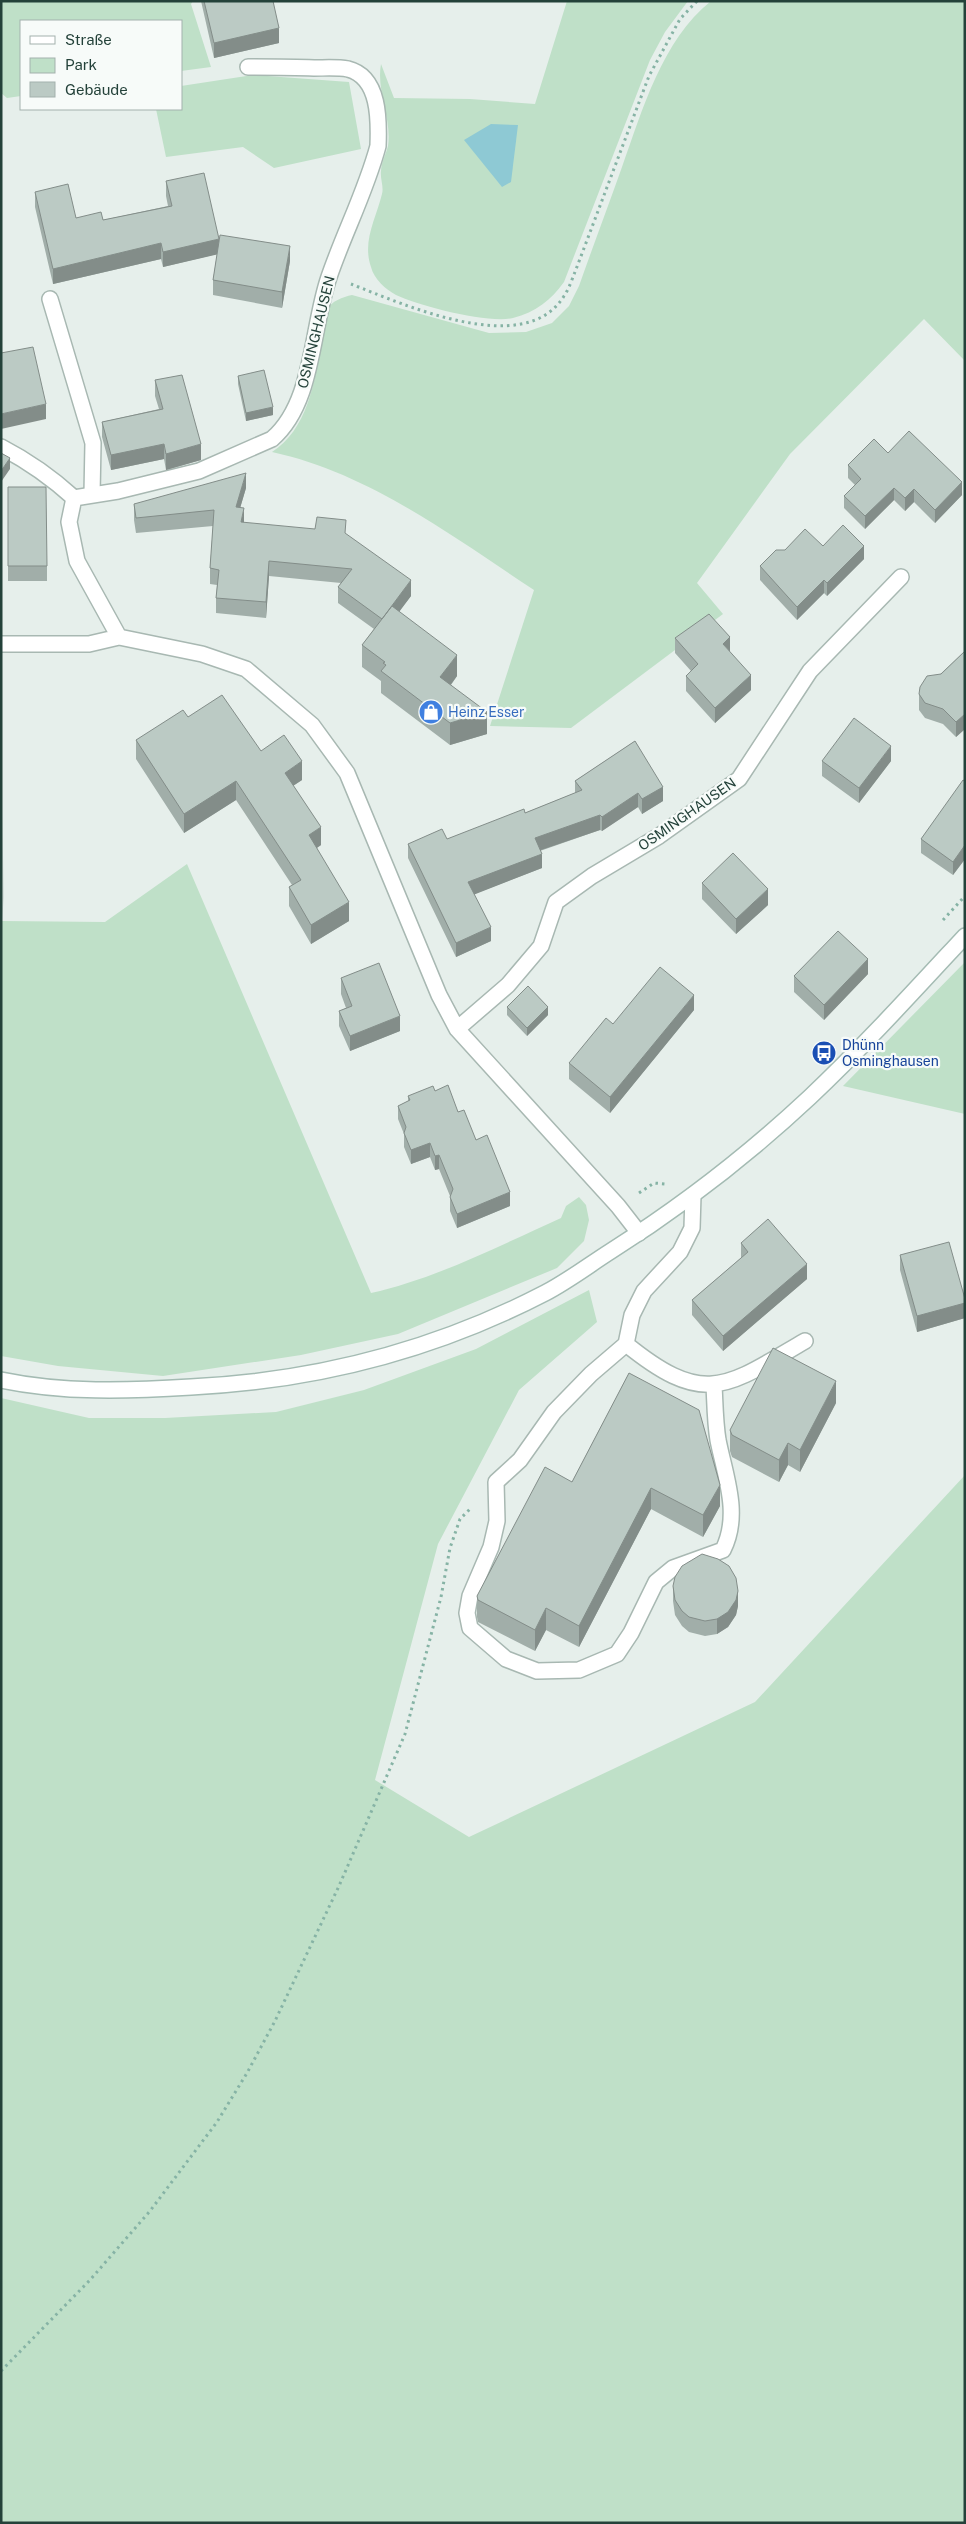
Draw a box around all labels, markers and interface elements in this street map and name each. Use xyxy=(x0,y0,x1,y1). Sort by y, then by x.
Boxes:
legend xyxy=(20,20,182,110)
text: Straße xyxy=(65,31,112,48)
text: Park xyxy=(65,56,97,73)
text: Gebäude xyxy=(65,81,128,98)
street label: OSMINGHAUSEN xyxy=(294,274,338,390)
shop icon: Heinz Esser xyxy=(418,699,444,725)
place label: Heinz Esser xyxy=(448,704,524,720)
street label: OSMINGHAUSEN xyxy=(635,774,739,854)
place label: Dhünn Osminghausen xyxy=(842,1037,939,1069)
bus stop icon: Dhünn Osminghausen xyxy=(811,1040,837,1066)

